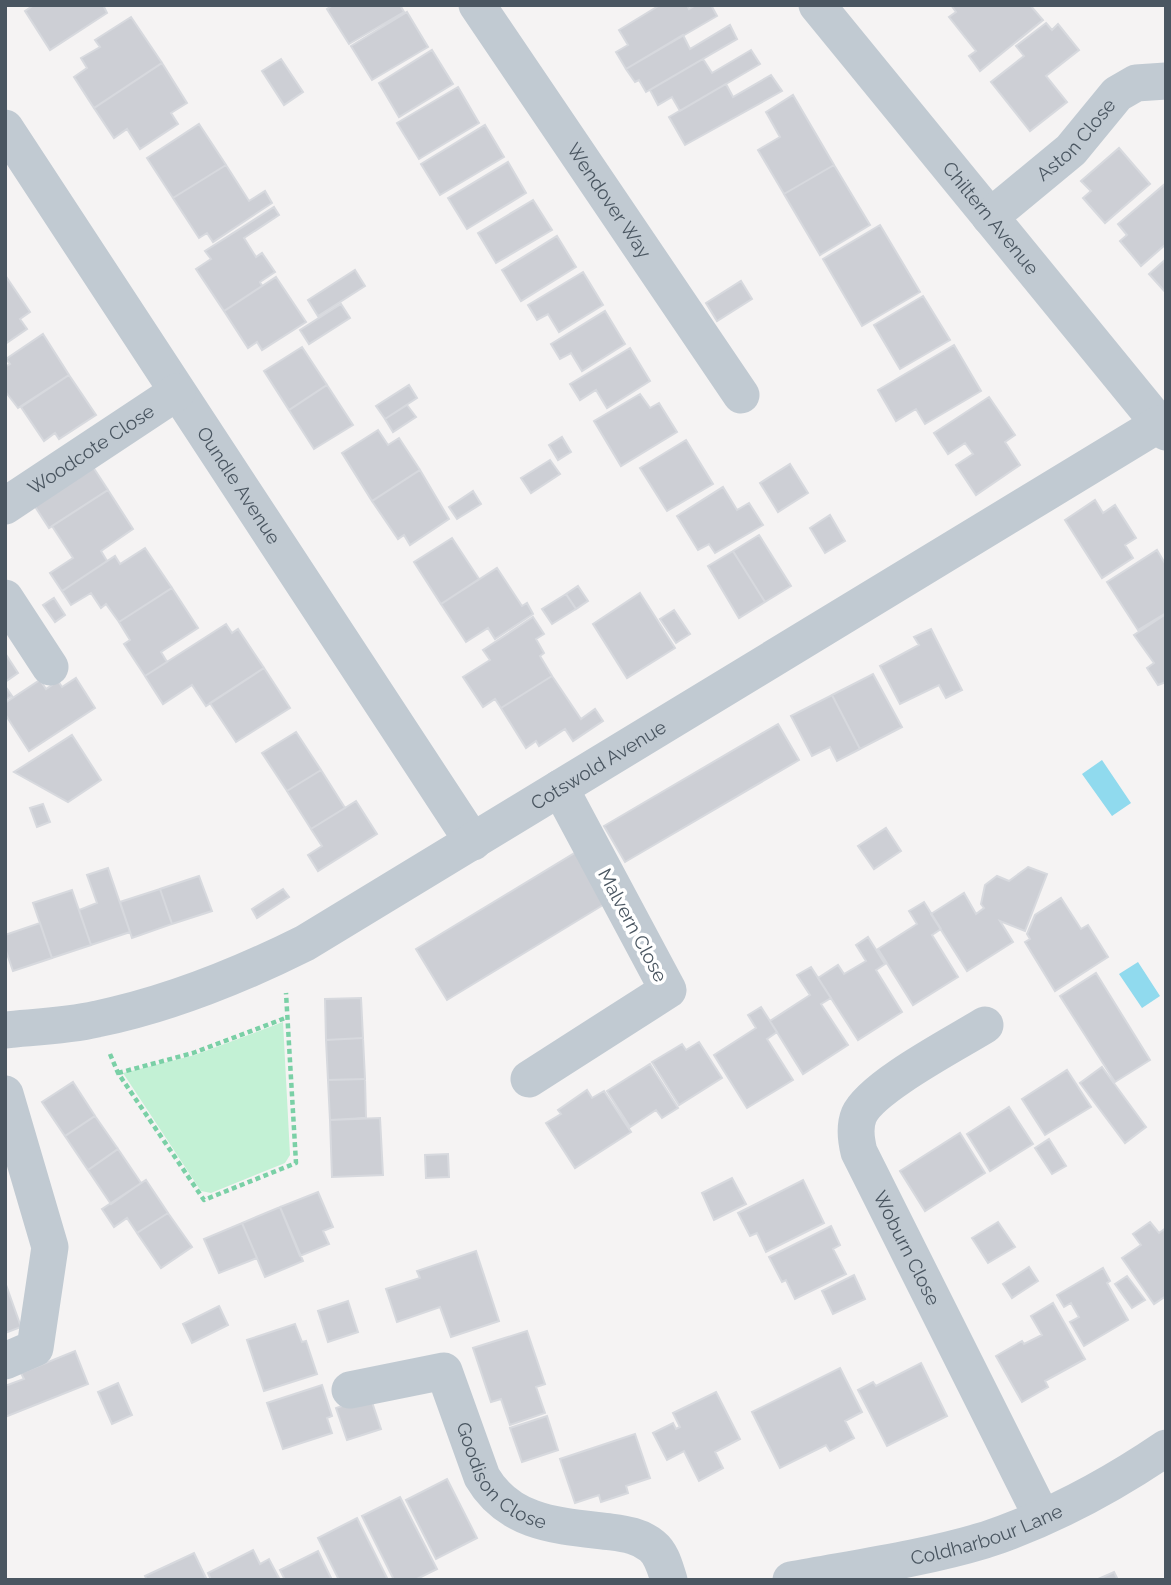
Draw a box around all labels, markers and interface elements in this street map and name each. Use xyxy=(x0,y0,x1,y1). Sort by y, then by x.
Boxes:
street label: Aston Close xyxy=(1032,94,1120,185)
street label: Wendover Way xyxy=(563,139,656,262)
street label: Chiltern Avenue xyxy=(938,157,1044,279)
street label: Woodcote Close xyxy=(24,399,158,499)
street label: Oundle Avenue xyxy=(193,422,285,548)
street label: Cotswold Avenue xyxy=(527,715,670,814)
street label: Malvern Close xyxy=(594,865,672,985)
street label: Woburn Close xyxy=(869,1187,945,1309)
street label: Goodison Close xyxy=(452,1419,549,1533)
street label: Coldharbour Lane xyxy=(909,1499,1066,1569)

